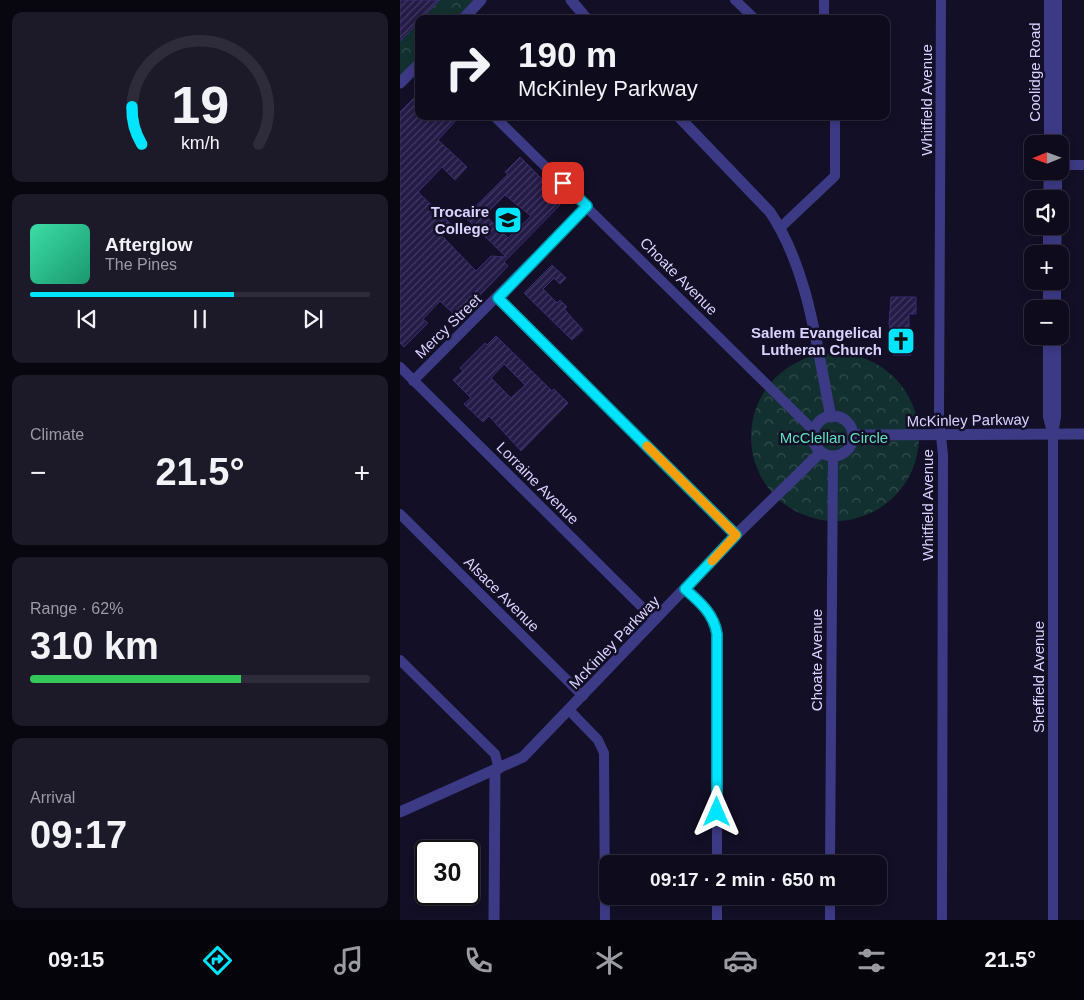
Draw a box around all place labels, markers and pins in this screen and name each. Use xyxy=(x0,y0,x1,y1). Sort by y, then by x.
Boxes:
pin xyxy=(542,162,584,204)
place label: Trocaire College xyxy=(431,203,489,237)
school or university icon: Trocaire College xyxy=(493,205,523,235)
place label: Salem Evangelical Lutheran Church xyxy=(751,324,882,358)
church icon: Salem Evangelical Lutheran Church xyxy=(886,326,916,356)

